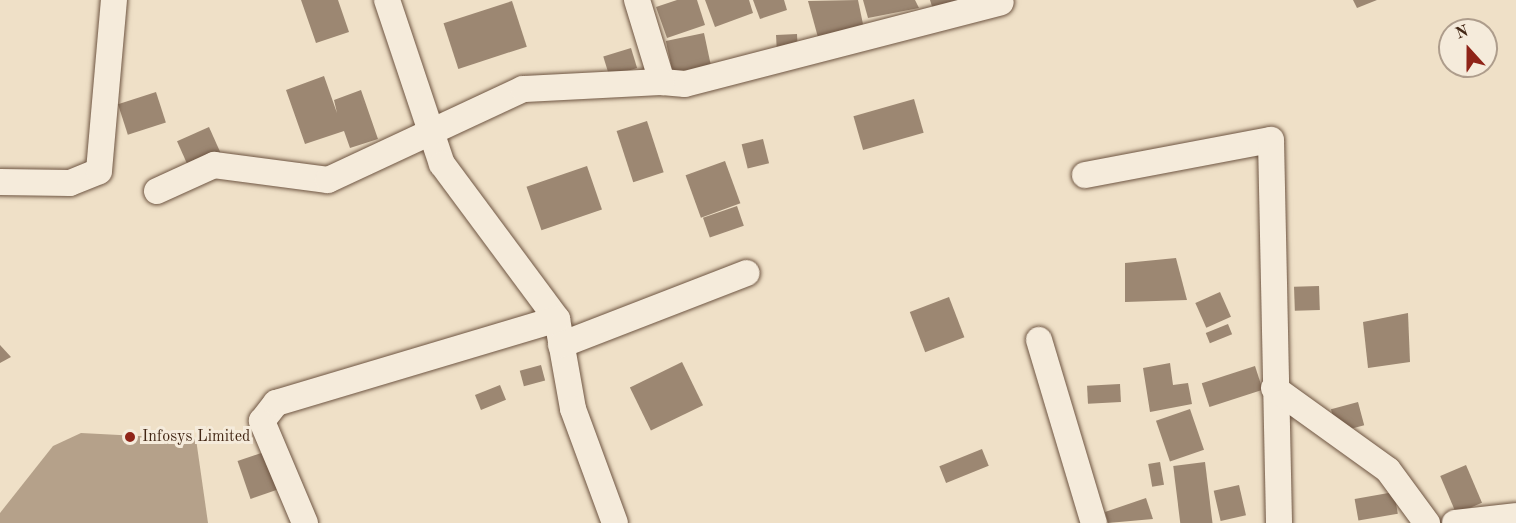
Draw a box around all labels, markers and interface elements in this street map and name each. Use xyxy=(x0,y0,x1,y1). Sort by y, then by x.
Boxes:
north arrow xyxy=(1438,18,1498,78)
text: N xyxy=(1454,23,1471,43)
place label: Infosys Limited xyxy=(142,427,250,447)
marker: Infosys Limited xyxy=(123,430,137,444)

